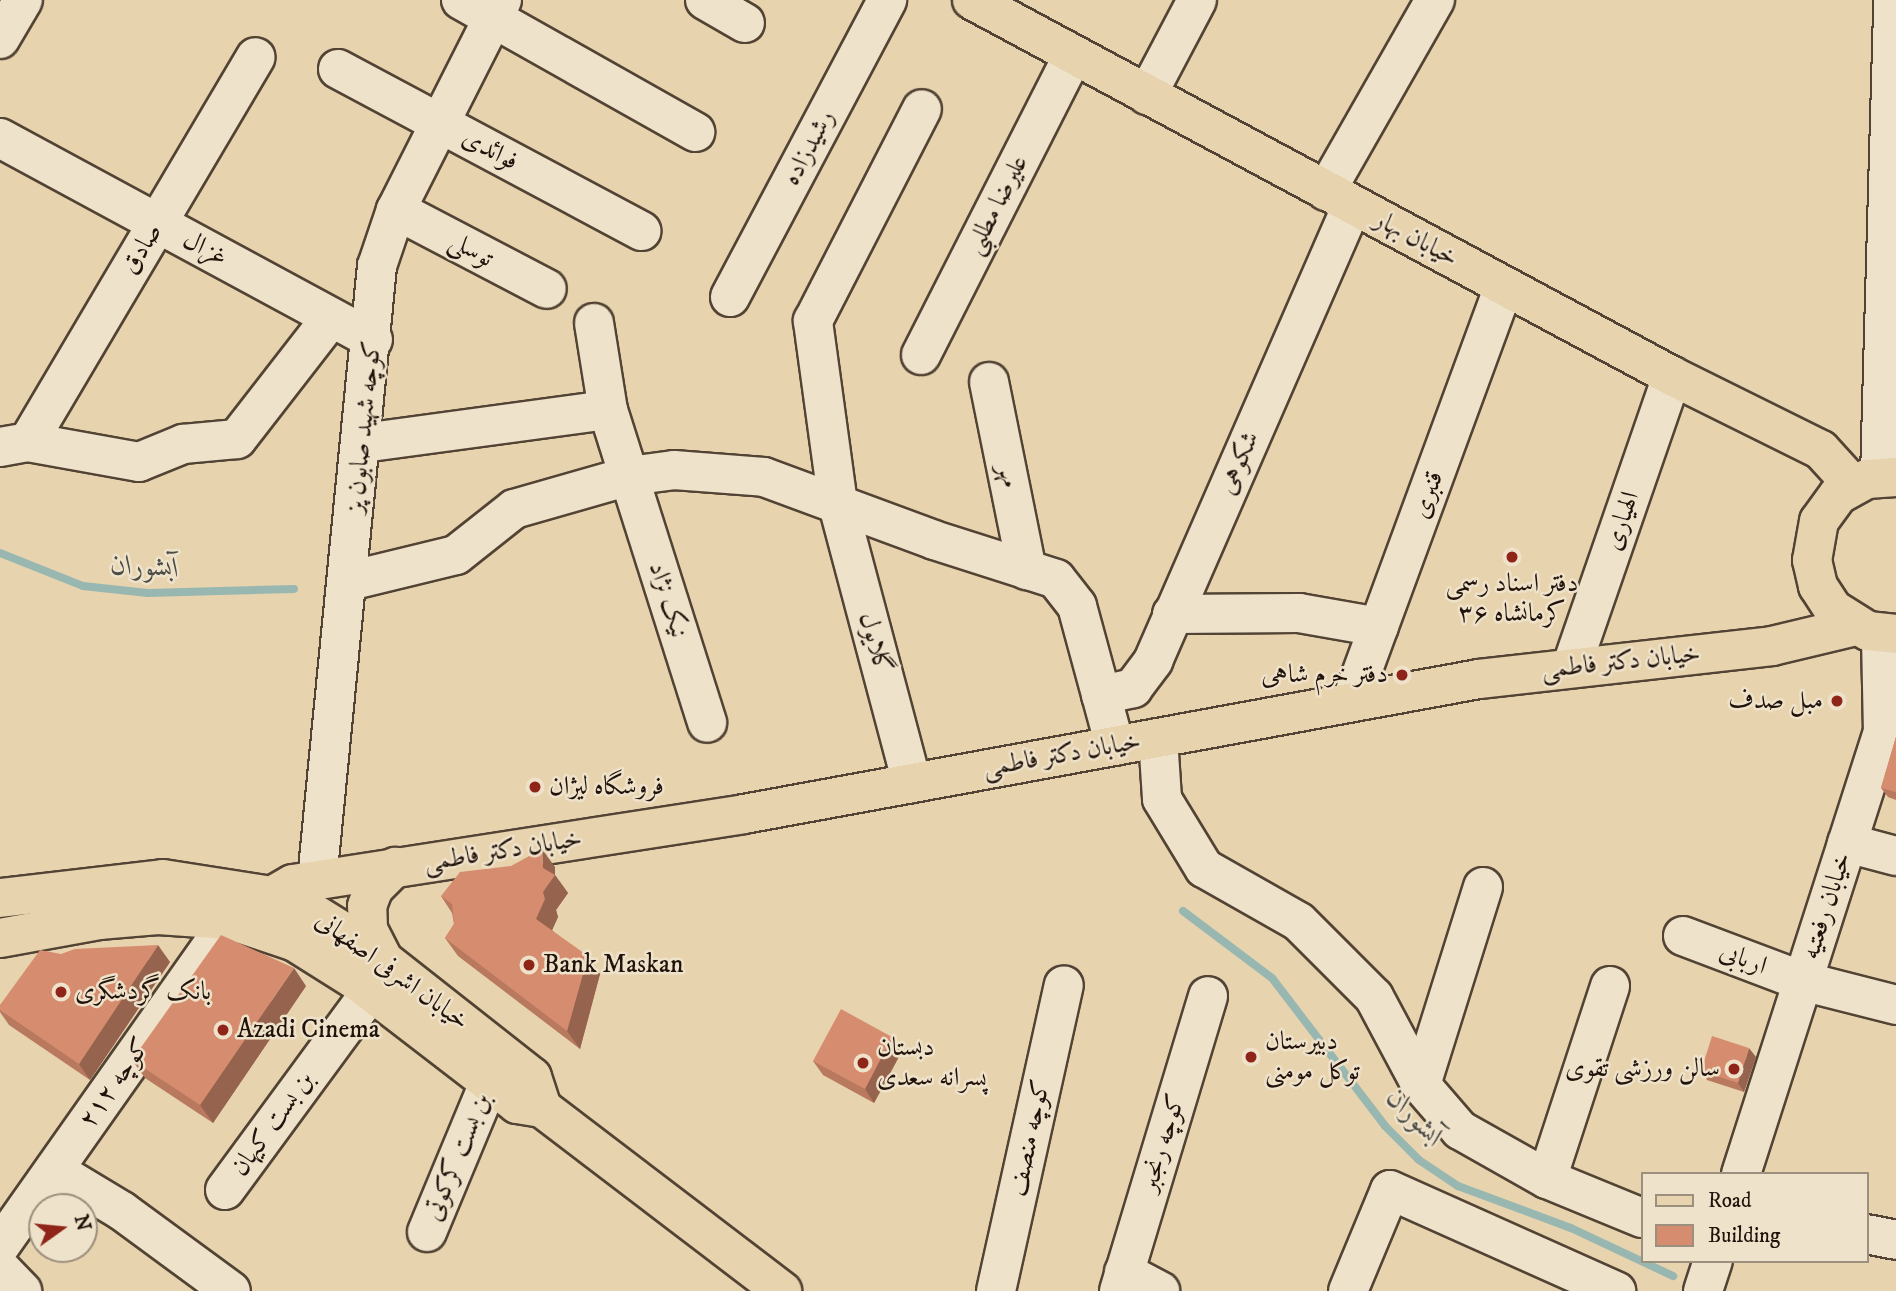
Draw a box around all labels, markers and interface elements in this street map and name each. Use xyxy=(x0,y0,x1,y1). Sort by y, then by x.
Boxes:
street label: رشیدزاده xyxy=(776,105,842,191)
street label: فوائدی xyxy=(457,122,523,178)
street label: علیرضا مطلبی xyxy=(959,150,1035,260)
street label: خیابان بهار xyxy=(1369,204,1463,274)
street label: صادق xyxy=(115,218,169,280)
street label: غزال xyxy=(177,224,233,274)
street label: توسلی xyxy=(443,225,499,275)
street label: کوچه شهید صابون پز xyxy=(339,339,389,515)
street label: شکوهی xyxy=(1211,427,1267,499)
street label: مهر xyxy=(991,462,1025,490)
street label: قنبری xyxy=(1405,467,1451,523)
street label: الهیاری xyxy=(1597,487,1647,555)
water label: آبشوران xyxy=(110,548,180,586)
marker: دفتر اسناد رسمی ۳۶ کرمانشاه xyxy=(1504,549,1520,565)
street label: نیک نژاد xyxy=(641,558,695,642)
place label: دفتر اسناد رسمی ۳۶ کرمانشاه xyxy=(1446,568,1578,630)
street label: گلایول xyxy=(852,609,898,677)
street label: خیابان دکتر فاطمی xyxy=(1540,638,1702,686)
place label: دفتر خرم شاهی xyxy=(1261,659,1388,691)
marker: دفتر خرم شاهی xyxy=(1394,667,1410,683)
place label: مبل صدف xyxy=(1728,685,1823,717)
marker: مبل صدف xyxy=(1829,693,1845,709)
street label: خیابان دکتر فاطمی xyxy=(981,726,1143,784)
place label: فروشگاه لیژان xyxy=(549,771,664,803)
marker: فروشگاه لیژان xyxy=(527,779,543,795)
street label: خیابان دکتر فاطمی xyxy=(422,823,584,879)
street label: خیابان رفعتیه xyxy=(1795,849,1859,963)
street label: خیابان اشرفی اصفهانی xyxy=(309,905,475,1037)
street label: اربابی xyxy=(1715,936,1771,982)
place label: Bank Maskan xyxy=(543,949,684,981)
marker: Bank Maskan xyxy=(521,957,537,973)
place label: بانک گردشگری xyxy=(75,976,211,1008)
marker: بانک گردشگری xyxy=(53,984,69,1000)
place label: Azadi Cinema xyxy=(237,1014,380,1046)
marker: Azadi Cinema xyxy=(215,1022,231,1038)
place label: دبیرستان توکل مومنی xyxy=(1265,1026,1360,1088)
street label: کوچه ۲۱۲ xyxy=(73,1032,157,1134)
place label: دبستان پسرانه سعدی xyxy=(877,1032,987,1094)
marker: دبیرستان توکل مومنی xyxy=(1243,1049,1259,1065)
place label: سالن ورزشی تقوی xyxy=(1565,1053,1720,1085)
marker: دبستان پسرانه سعدی xyxy=(855,1055,871,1071)
marker: سالن ورزشی تقوی xyxy=(1726,1061,1742,1077)
street label: بن بست کیهان xyxy=(225,1066,321,1182)
street label: کوچه منصف xyxy=(1002,1077,1058,1199)
water label: آبشوران xyxy=(1379,1082,1451,1154)
street label: بن بست کرکوتی xyxy=(417,1089,499,1225)
street label: کوچه رنجبر xyxy=(1133,1090,1193,1196)
legend xyxy=(1640,1172,1868,1263)
text: Road xyxy=(1708,1188,1752,1214)
north arrow xyxy=(28,1193,98,1263)
text: N xyxy=(69,1212,95,1233)
text: Building xyxy=(1708,1223,1780,1249)

